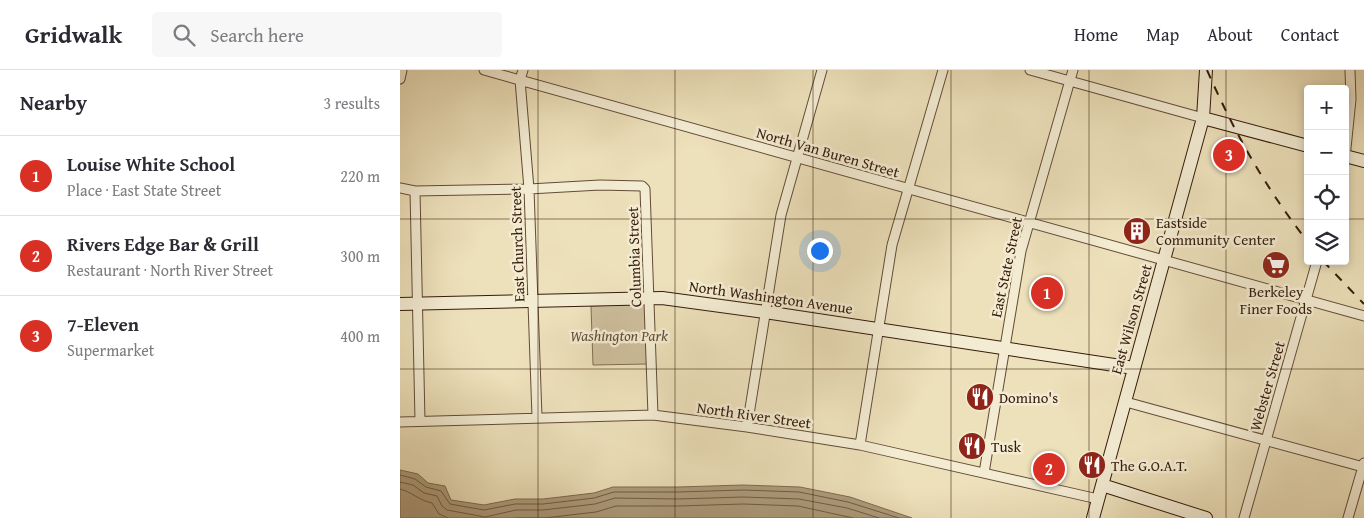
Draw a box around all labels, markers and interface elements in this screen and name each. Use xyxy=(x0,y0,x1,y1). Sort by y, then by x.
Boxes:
search box xyxy=(152,12,502,57)
text: Gridwalk xyxy=(25,17,122,52)
icon: search xyxy=(170,21,198,49)
text: Search here xyxy=(210,21,304,49)
text: Home xyxy=(1074,21,1118,48)
text: Map xyxy=(1146,21,1179,48)
text: About xyxy=(1207,21,1253,48)
text: Contact xyxy=(1281,21,1339,48)
map controls xyxy=(1304,85,1349,265)
button: + xyxy=(1304,85,1349,130)
text: Nearby xyxy=(20,87,87,118)
text: 3 results xyxy=(323,91,380,115)
street label: North Van Buren Street xyxy=(754,122,903,183)
button: − xyxy=(1304,130,1349,175)
pin: 3 xyxy=(1213,136,1245,174)
text: Louise White School xyxy=(67,150,235,178)
text: 1 xyxy=(32,164,40,188)
text: 220 m xyxy=(340,164,380,188)
button: locate xyxy=(1304,175,1349,220)
text: Place · East State Street xyxy=(67,178,221,202)
street label: East Church Street xyxy=(504,185,530,302)
street label: Columbia Street xyxy=(622,206,646,308)
place label: Eastside Community Center xyxy=(1156,212,1275,250)
street label: East State Street xyxy=(985,214,1027,319)
building icon: Eastside Community Center xyxy=(1122,216,1152,246)
button: layers xyxy=(1304,220,1349,265)
text: Rivers Edge Bar & Grill xyxy=(67,230,259,258)
your location xyxy=(807,238,833,264)
text: 2 xyxy=(32,244,40,268)
text: 300 m xyxy=(340,244,380,268)
supermarket icon: Berkeley Finer Foods xyxy=(1261,250,1291,280)
text: Restaurant · North River Street xyxy=(67,258,273,282)
street label: East Wilson Street xyxy=(1105,261,1157,377)
pin: 1 xyxy=(1031,274,1063,312)
street label: North Washington Avenue xyxy=(688,275,854,319)
place label: Berkeley Finer Foods xyxy=(1240,281,1312,319)
text: 7-Eleven xyxy=(67,310,139,338)
text: 3 xyxy=(32,324,40,348)
text: 400 m xyxy=(340,324,380,348)
park label: Washington Park xyxy=(570,325,668,346)
text: Supermarket xyxy=(67,338,154,362)
street label: Webster Street xyxy=(1244,338,1290,433)
restaurant icon: Domino's xyxy=(965,382,995,412)
place label: Domino's xyxy=(999,387,1058,408)
street label: North River Street xyxy=(696,397,813,434)
restaurant icon: Tusk xyxy=(957,431,987,461)
place label: Tusk xyxy=(991,436,1021,457)
pin: 2 xyxy=(1033,450,1065,488)
restaurant icon: The G.O.A.T. xyxy=(1077,450,1107,480)
place label: The G.O.A.T. xyxy=(1111,455,1187,476)

